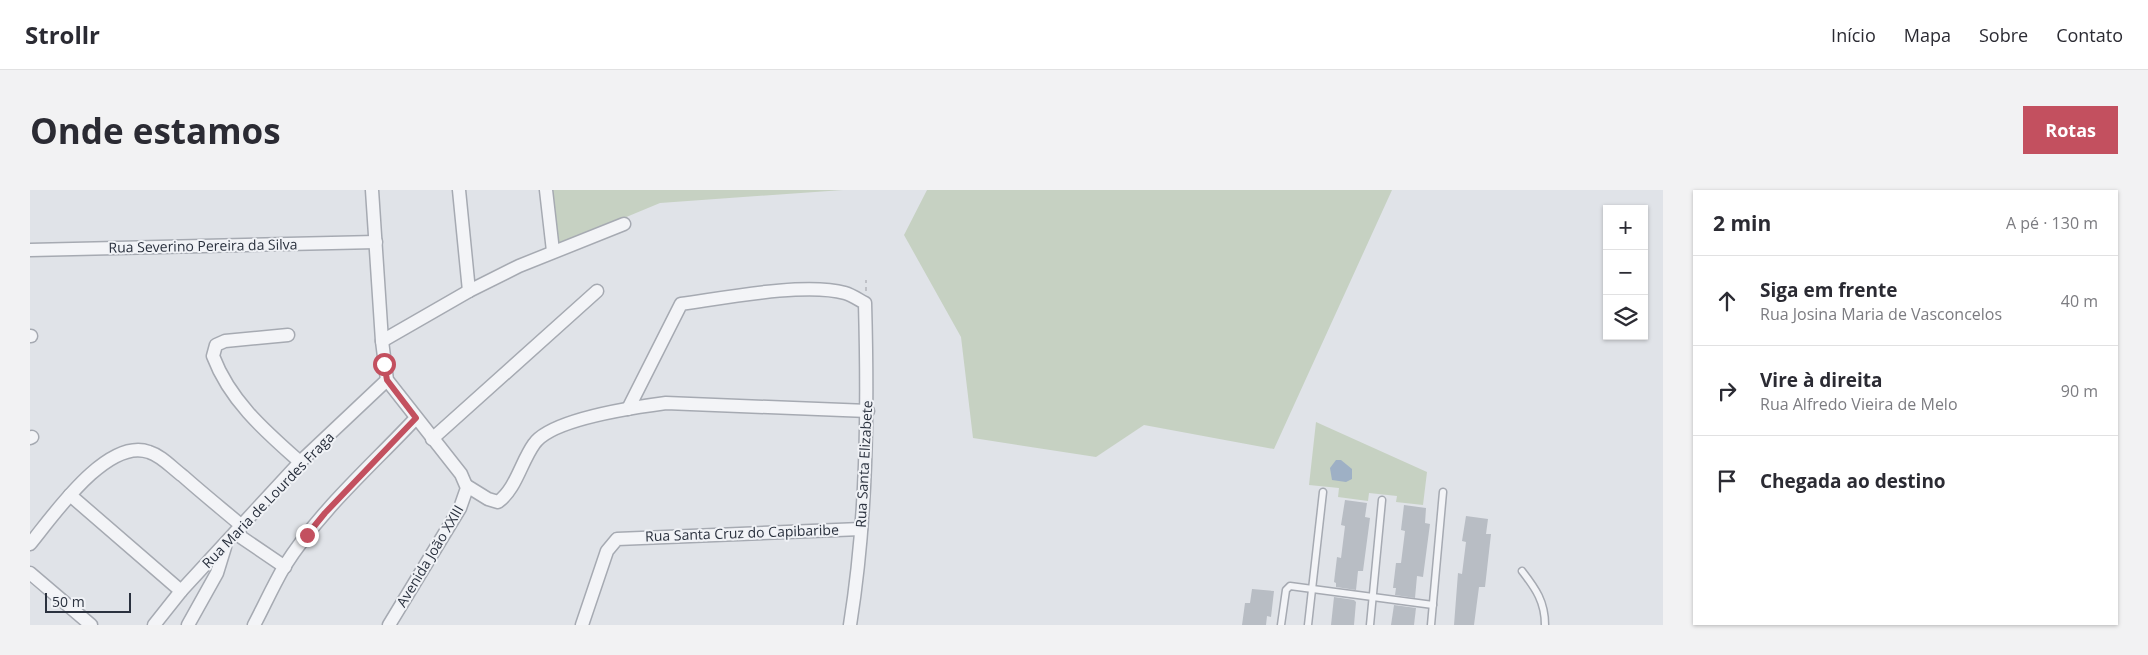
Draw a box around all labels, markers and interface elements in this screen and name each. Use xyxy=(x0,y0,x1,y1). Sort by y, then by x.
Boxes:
text: Strollr xyxy=(25,18,100,51)
text: Início xyxy=(1831,23,1876,47)
text: Mapa xyxy=(1904,23,1951,47)
text: Sobre xyxy=(1979,23,2028,47)
text: Contato xyxy=(2056,23,2123,47)
button: Rotas xyxy=(2023,106,2118,154)
text: Onde estamos xyxy=(30,107,281,154)
map controls xyxy=(1603,205,1648,340)
button: + xyxy=(1603,205,1648,250)
text: 2 min xyxy=(1713,209,1771,237)
text: A pé · 130 m xyxy=(2006,212,2098,234)
street label: Rua Severino Pereira da Silva xyxy=(108,234,298,257)
button: − xyxy=(1603,250,1648,295)
text: Siga em frente xyxy=(1760,277,1897,303)
icon: ahead xyxy=(1713,287,1741,315)
text: 40 m xyxy=(2061,290,2098,312)
button: layers xyxy=(1603,295,1648,340)
text: Rua Josina Maria de Vasconcelos xyxy=(1760,303,2002,325)
route start xyxy=(373,353,396,376)
text: Vire à direita xyxy=(1760,367,1883,393)
icon: right xyxy=(1713,377,1741,405)
text: 90 m xyxy=(2061,380,2098,402)
text: Rua Alfredo Vieira de Melo xyxy=(1760,393,1958,415)
street label: Rua Santa Elizabete xyxy=(851,400,876,528)
street label: Rua Maria de Lourdes Fraga xyxy=(197,427,338,572)
icon: arrive xyxy=(1713,467,1741,495)
text: Chegada ao destino xyxy=(1760,468,1946,494)
street label: Avenida João XXIII xyxy=(392,501,468,610)
street label: Rua Santa Cruz do Capibaribe xyxy=(645,520,839,545)
route end xyxy=(296,524,319,547)
scale bar xyxy=(45,590,131,613)
text: 50 m xyxy=(52,592,85,611)

